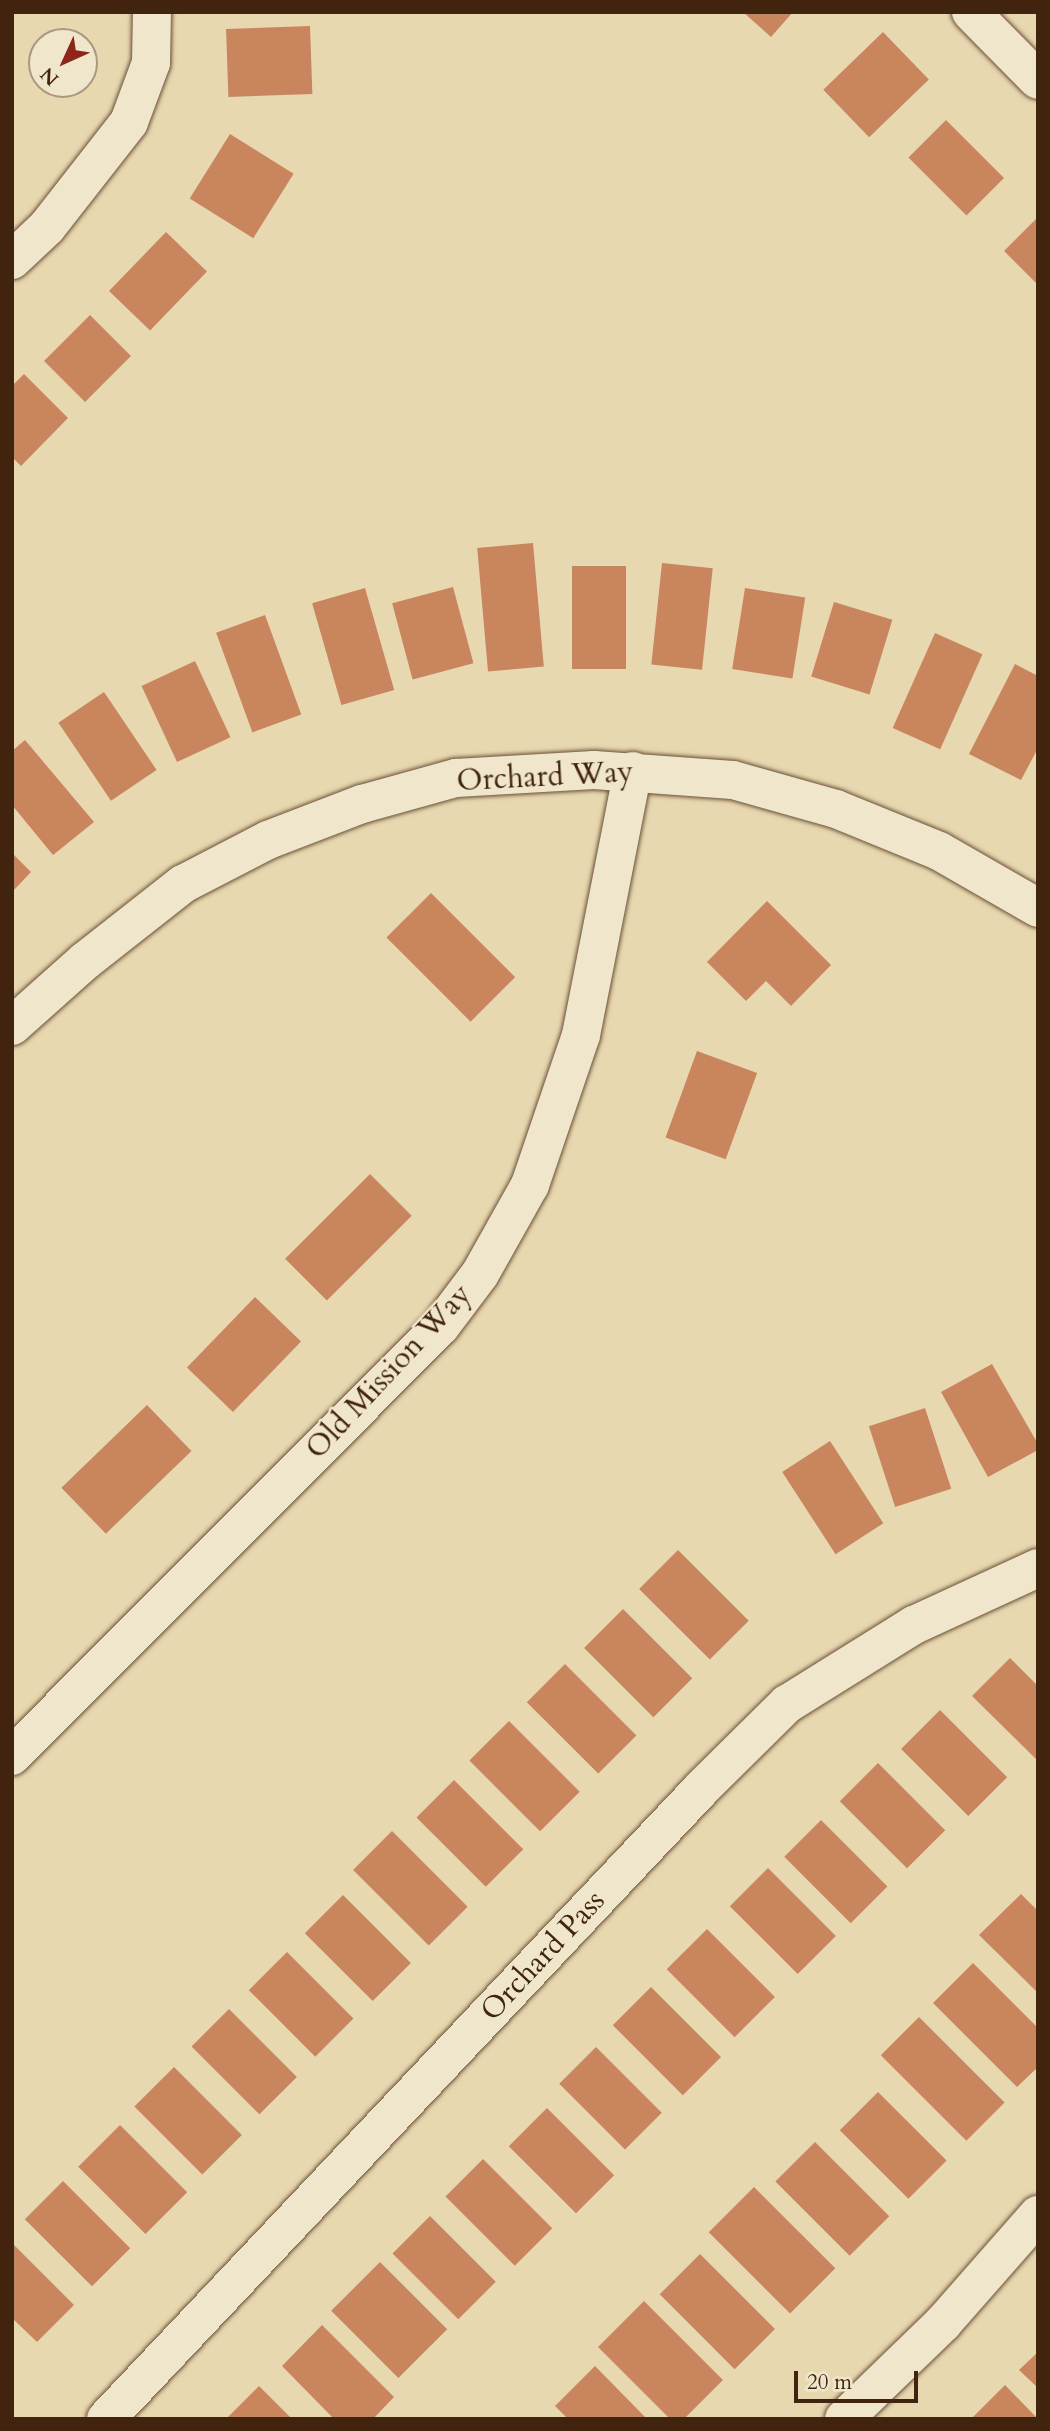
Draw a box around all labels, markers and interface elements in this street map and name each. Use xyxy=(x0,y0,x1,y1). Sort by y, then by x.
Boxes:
north arrow xyxy=(28,28,98,98)
text: N xyxy=(35,61,65,91)
street label: Orchard Way xyxy=(456,754,634,800)
street label: Old Mission Way xyxy=(299,1277,479,1467)
street label: Orchard Pass xyxy=(473,1883,613,2029)
scale bar xyxy=(798,2358,922,2402)
text: 20 m xyxy=(807,2368,852,2397)

